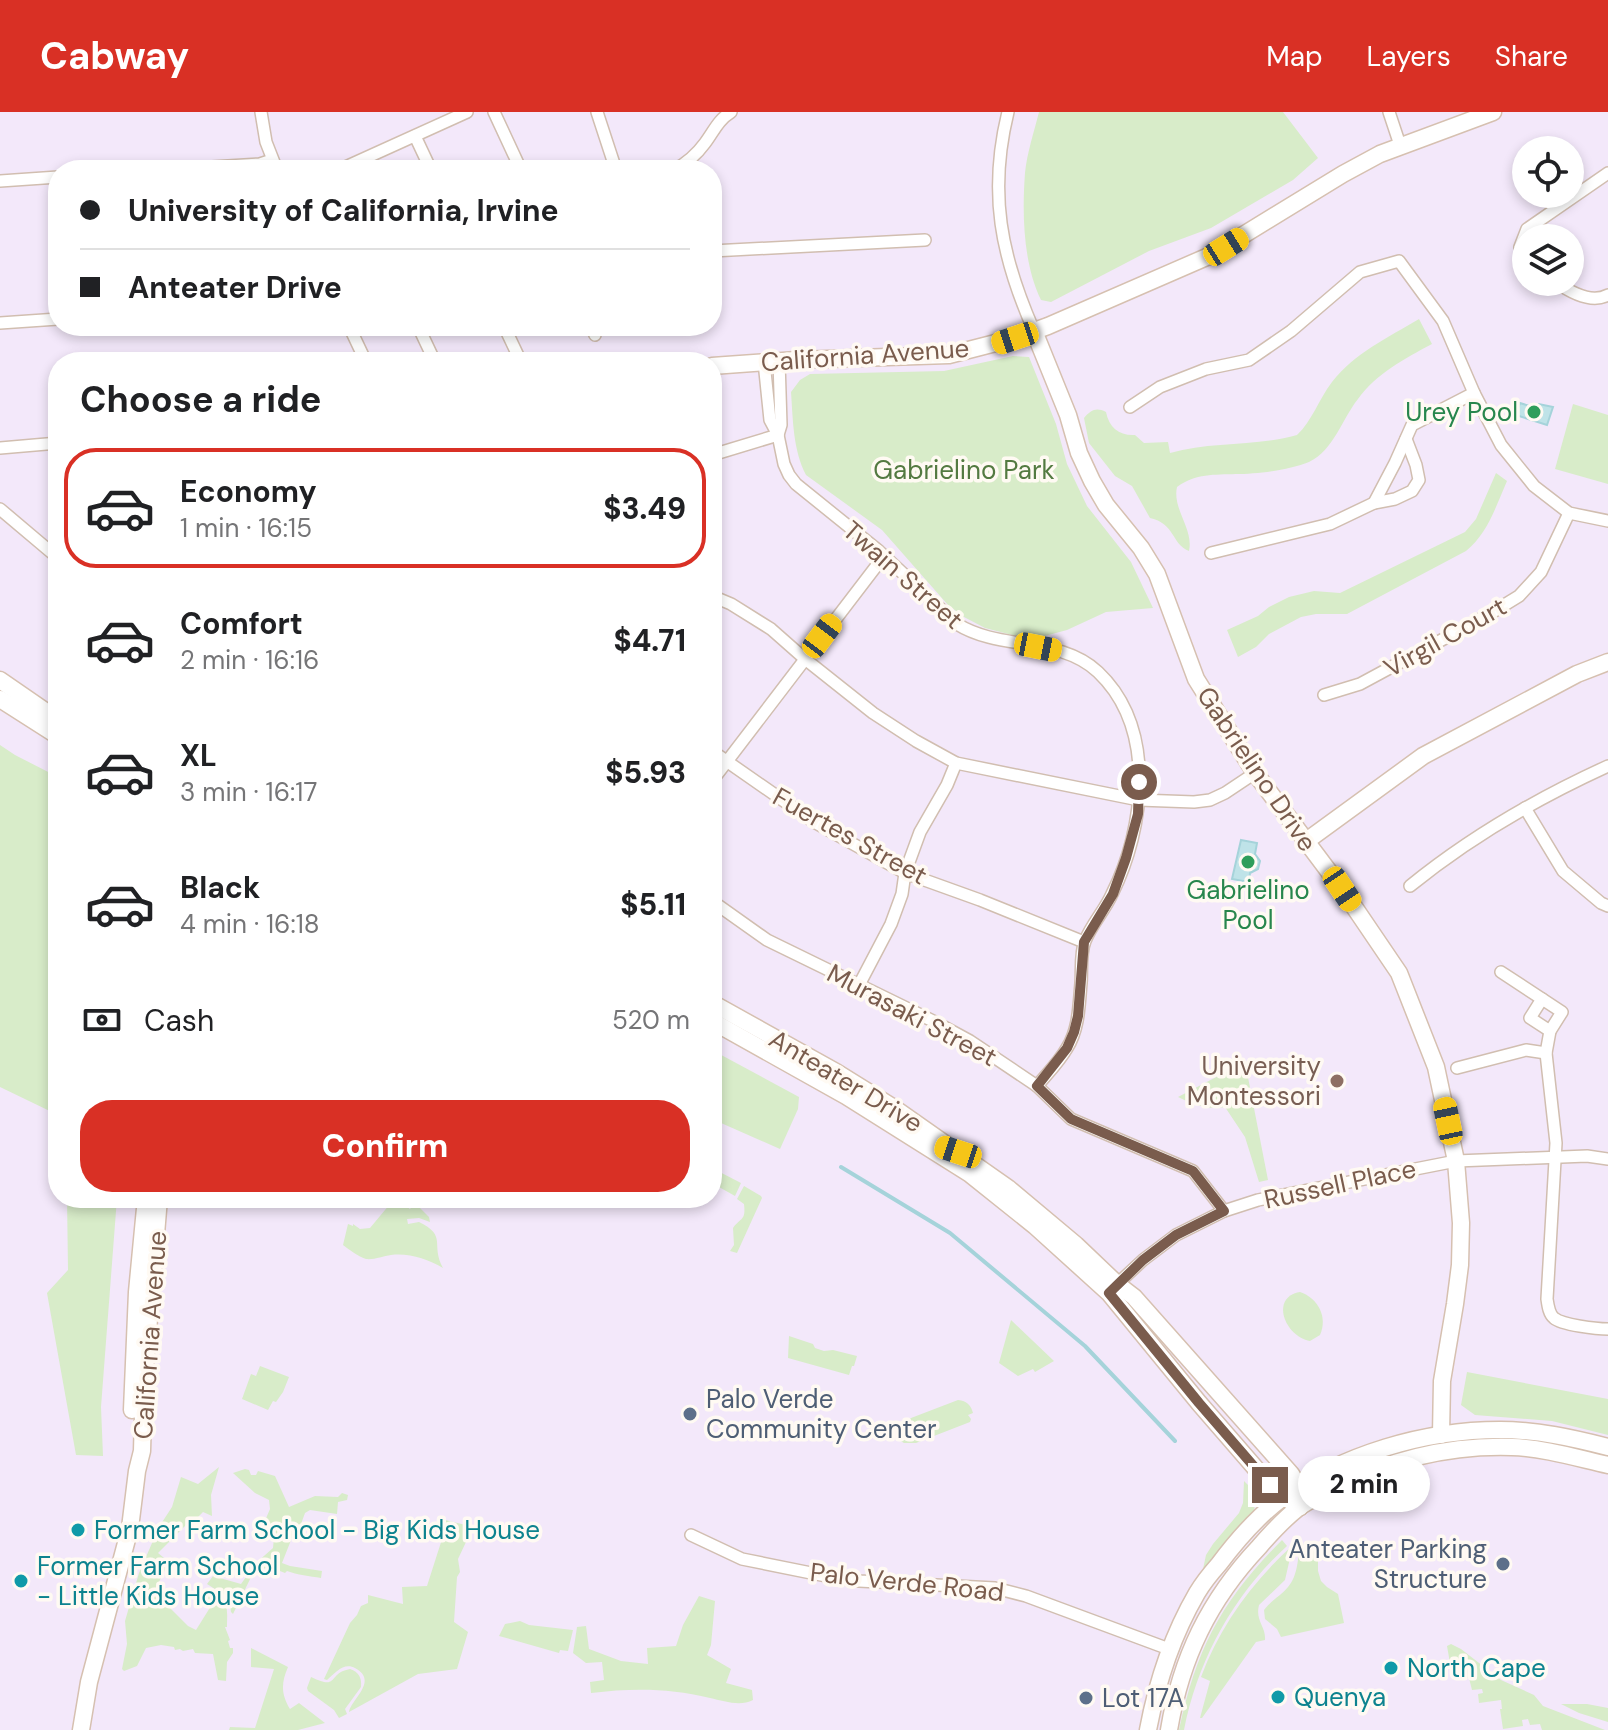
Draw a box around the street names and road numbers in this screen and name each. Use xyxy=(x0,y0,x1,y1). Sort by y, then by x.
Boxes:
street label: California Avenue xyxy=(760,331,970,379)
street label: Twain Street xyxy=(836,513,970,637)
street label: Virgil Court xyxy=(1378,589,1512,685)
street label: Gabrielino Drive xyxy=(1189,680,1325,858)
street label: Fuertes Street xyxy=(767,780,933,892)
street label: Murasaki Street xyxy=(821,956,1003,1074)
street label: Anteater Drive xyxy=(763,1022,929,1140)
street label: Russell Place xyxy=(1261,1151,1419,1217)
street label: California Avenue xyxy=(126,1230,174,1440)
street label: Palo Verde Road xyxy=(808,1555,1006,1609)

